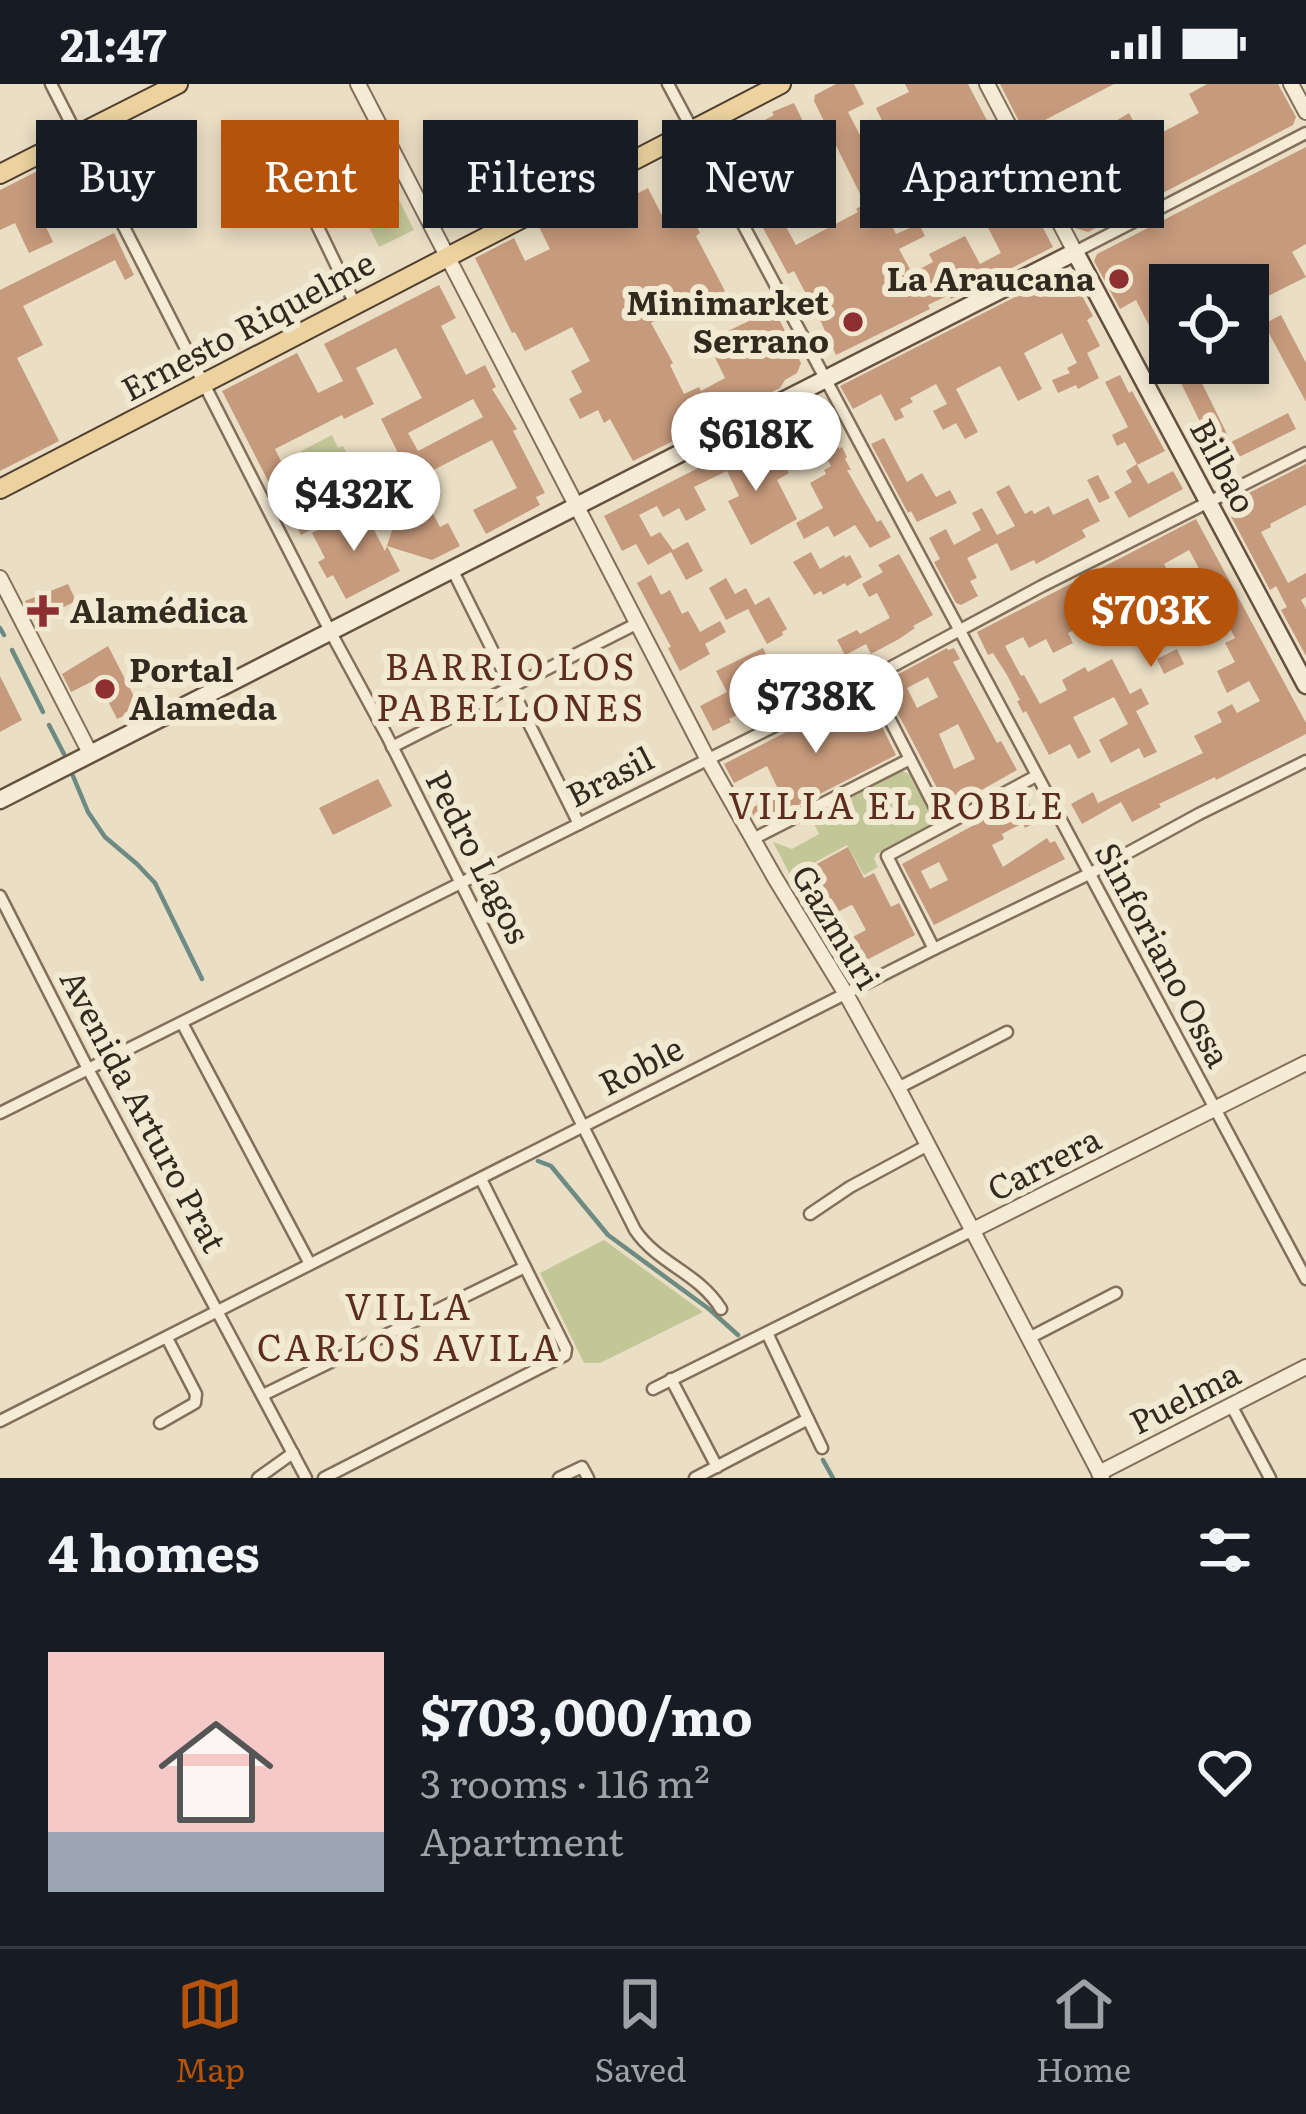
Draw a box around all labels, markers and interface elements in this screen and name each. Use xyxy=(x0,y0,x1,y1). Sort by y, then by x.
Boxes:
text: 21:47 xyxy=(60,9,167,76)
chip: Buy xyxy=(36,120,197,228)
chip: Rent xyxy=(221,120,399,228)
chip: Filters xyxy=(423,120,638,228)
chip: New xyxy=(662,120,836,228)
chip: Apartment xyxy=(860,120,1164,228)
street label: Ernesto Riquelme xyxy=(112,236,382,411)
place label: La Araucana xyxy=(887,252,1096,301)
map controls xyxy=(1149,264,1269,384)
button: locate xyxy=(1149,264,1269,384)
marker: La Araucana xyxy=(1106,266,1132,292)
place label: Minimarket Serrano xyxy=(626,276,830,363)
marker: Minimarket Serrano xyxy=(840,309,866,335)
pin: $618K xyxy=(672,392,840,494)
text: $618K xyxy=(698,402,814,460)
street label: Bilbao xyxy=(1180,409,1271,521)
pin: $432K xyxy=(270,452,438,554)
text: $432K xyxy=(294,462,414,520)
pin: $703K xyxy=(1067,568,1235,670)
text: $703K xyxy=(1091,578,1211,636)
place label: Alamédica xyxy=(70,584,248,633)
marker: Alamédica xyxy=(27,595,59,627)
district label: BARRIO LOS PABELLONES xyxy=(376,638,646,732)
place label: Portal Alameda xyxy=(129,643,278,730)
pin: $738K xyxy=(732,654,900,756)
text: $738K xyxy=(756,664,876,722)
marker: Portal Alameda xyxy=(92,676,118,702)
street label: Brasil xyxy=(557,732,661,817)
street label: Pedro Lagos xyxy=(416,761,545,951)
district label: VILLA EL ROBLE xyxy=(728,777,1066,830)
street label: Sinforiano Ossa xyxy=(1085,833,1245,1075)
street label: Gazmuri xyxy=(782,854,895,997)
street label: Avenida Arturo Prat xyxy=(50,960,241,1261)
street label: Roble xyxy=(589,1022,690,1106)
street label: Carrera xyxy=(978,1112,1108,1211)
district label: VILLA CARLOS AVILA xyxy=(257,1278,561,1372)
street label: Puelma xyxy=(1120,1347,1248,1444)
text: 4 homes xyxy=(48,1512,260,1588)
icon: filters xyxy=(1192,1517,1258,1583)
text: $703,000/mo xyxy=(420,1676,753,1752)
icon: home xyxy=(144,1700,288,1844)
icon: heart xyxy=(1192,1739,1258,1805)
text: 3 rooms · 116 m² xyxy=(420,1752,710,1810)
text: Apartment xyxy=(420,1810,624,1868)
tab: Map xyxy=(175,1971,245,2092)
tab: Saved xyxy=(595,1971,686,2092)
tab: Home xyxy=(1036,1971,1131,2092)

